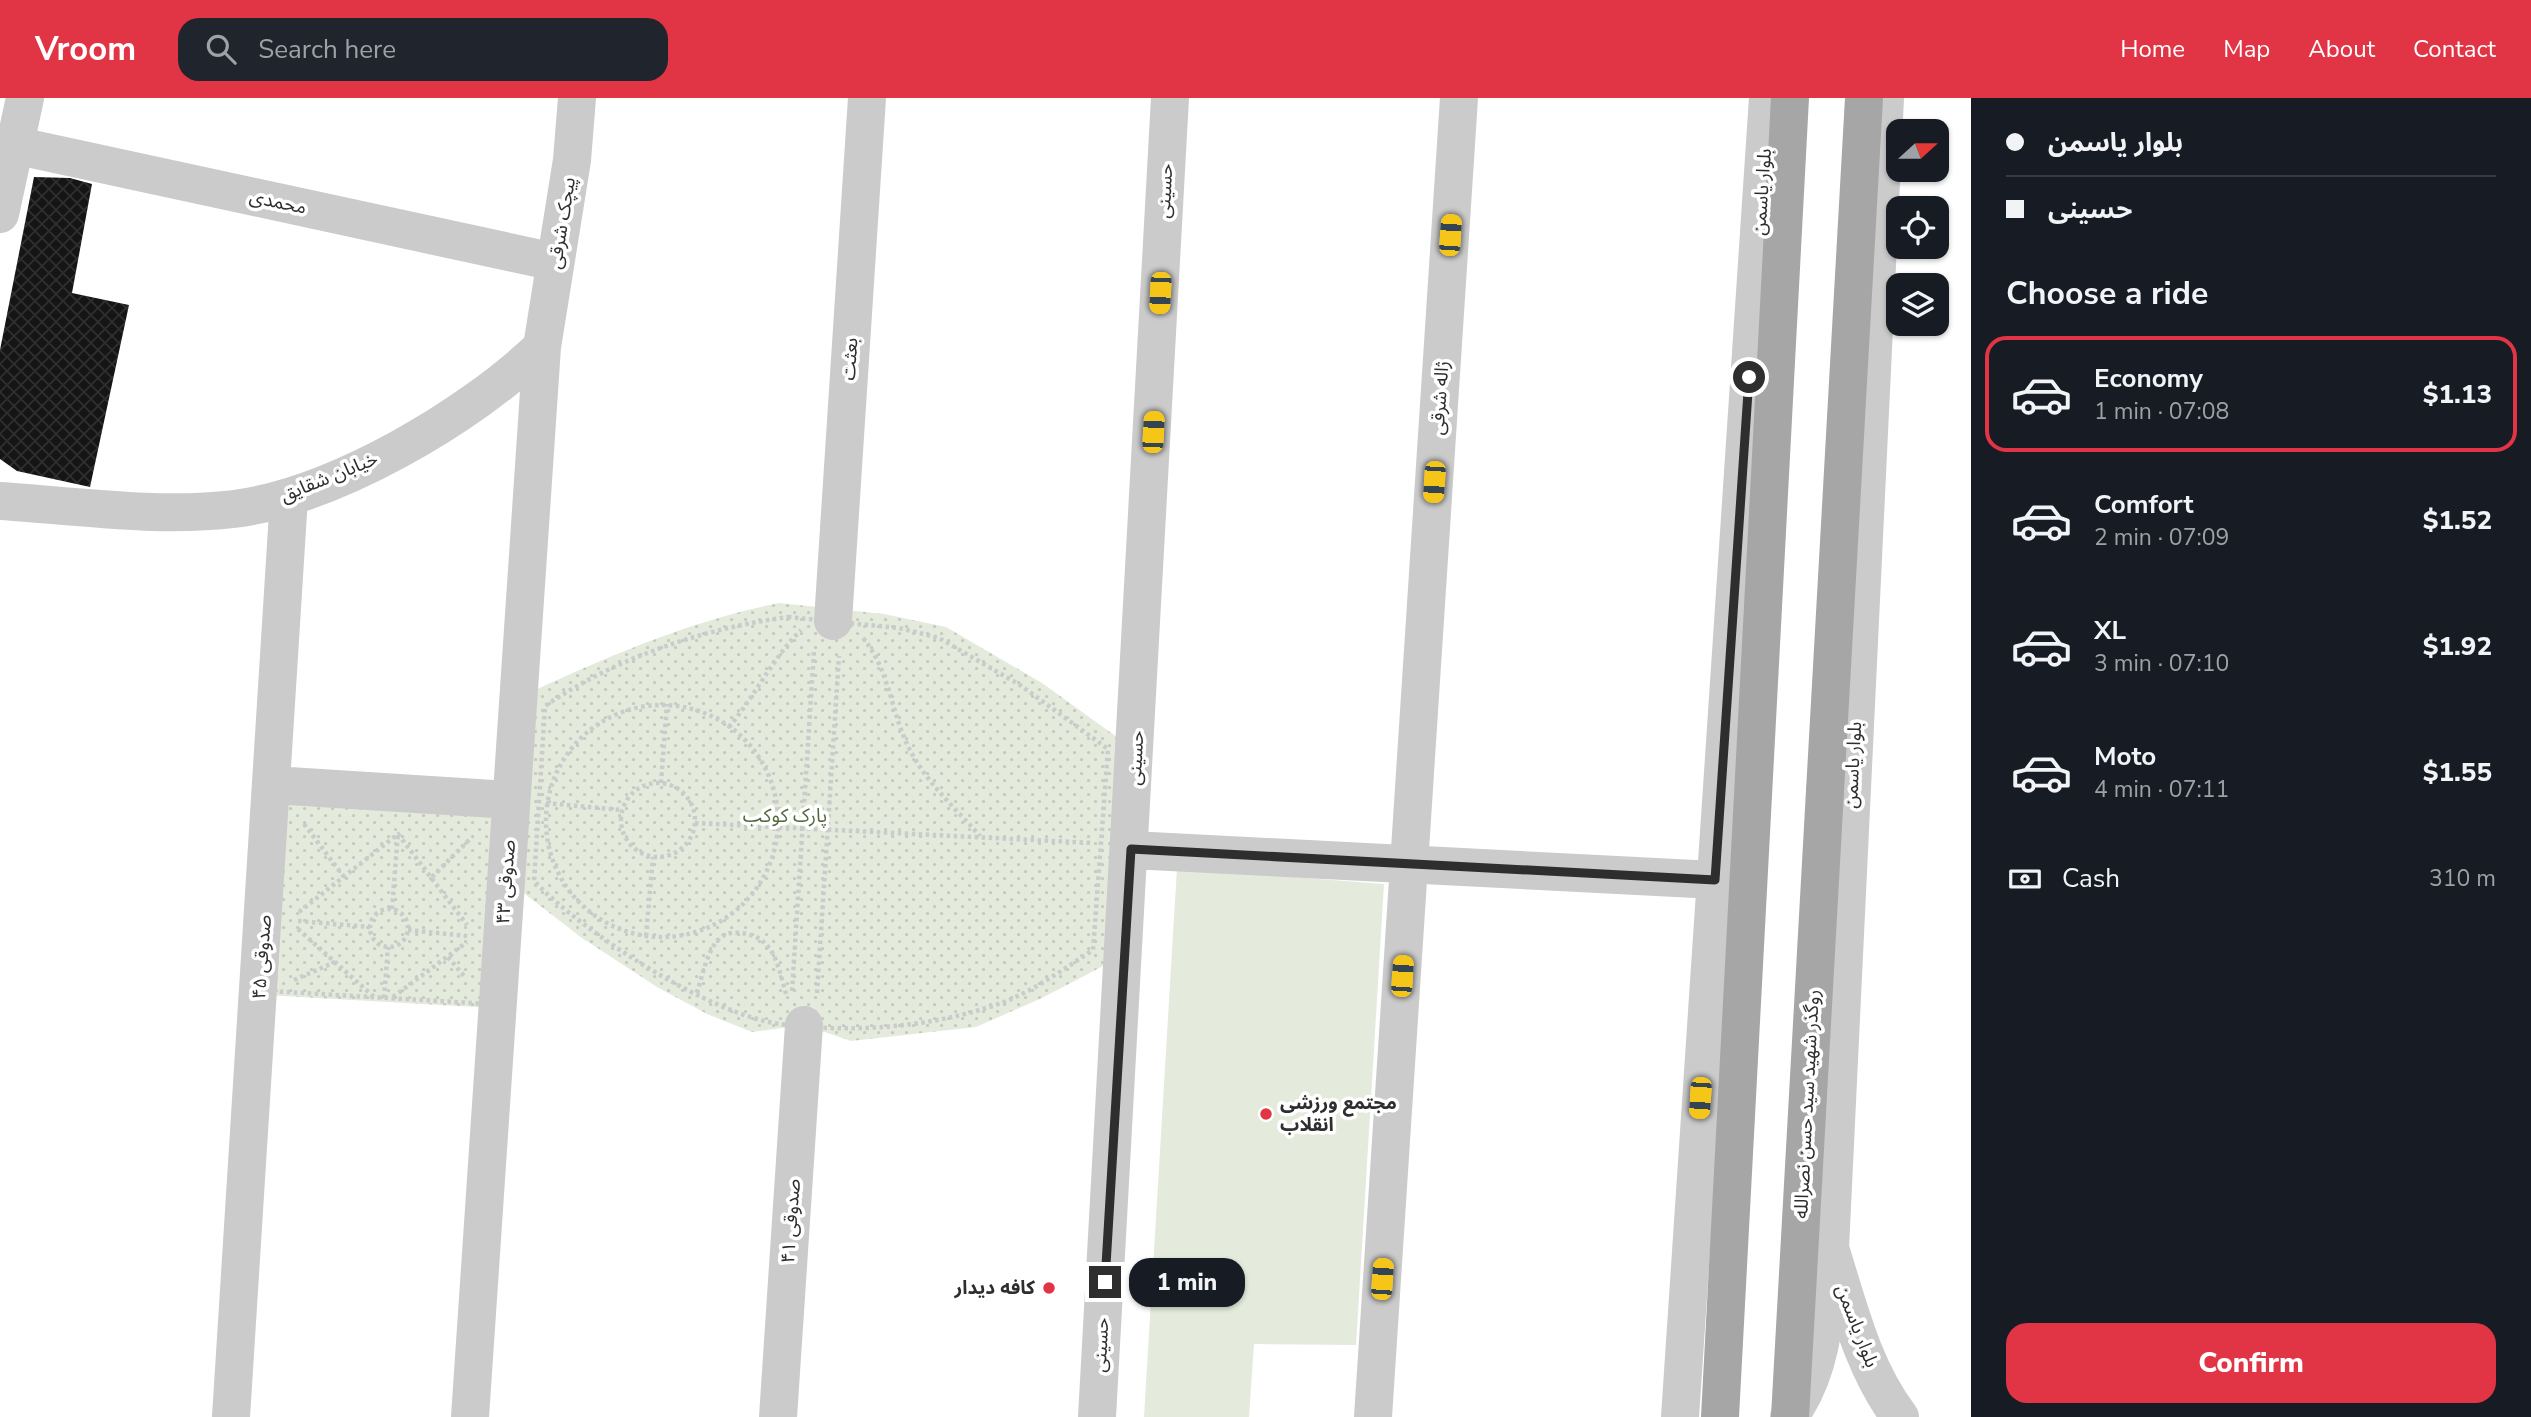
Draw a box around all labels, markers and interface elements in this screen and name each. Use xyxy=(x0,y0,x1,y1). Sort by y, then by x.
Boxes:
search box xyxy=(178,18,668,81)
text: Vroom xyxy=(35,27,136,72)
icon: search xyxy=(202,30,240,68)
text: Search here xyxy=(258,32,396,67)
text: Home xyxy=(2120,33,2185,65)
text: Map xyxy=(2223,33,2270,65)
text: About xyxy=(2308,33,2375,65)
text: Contact xyxy=(2413,33,2496,65)
north arrow xyxy=(1886,119,1950,182)
map controls xyxy=(1886,119,1949,336)
text: بلوار یاسمن xyxy=(2048,125,2183,160)
street label: بلوار یاسمن xyxy=(1746,148,1778,236)
street label: حسینی xyxy=(1151,163,1179,219)
street label: پیچک شرقی xyxy=(542,175,582,271)
street label: محمدی xyxy=(247,183,309,221)
text: حسینی xyxy=(2048,192,2132,227)
button: locate xyxy=(1886,196,1949,259)
car xyxy=(1439,213,1462,257)
car xyxy=(1149,271,1172,315)
text: Choose a ride xyxy=(2006,272,2208,315)
button: layers xyxy=(1886,273,1949,336)
street label: بعثت xyxy=(836,337,864,381)
street label: ژاله شرقی xyxy=(1424,360,1456,436)
route start xyxy=(1733,361,1765,393)
text: Economy xyxy=(2094,361,2203,396)
icon: car xyxy=(2010,363,2073,426)
text: $1.13 xyxy=(2423,377,2492,412)
text: 1 min · 07:08 xyxy=(2094,396,2229,427)
car xyxy=(1142,410,1165,454)
street label: خیابان شقایق xyxy=(276,446,382,508)
car xyxy=(1423,460,1446,504)
text: Comfort xyxy=(2094,487,2194,522)
icon: car xyxy=(2010,489,2073,552)
text: $1.52 xyxy=(2423,503,2492,538)
text: 2 min · 07:09 xyxy=(2094,522,2229,553)
text: XL xyxy=(2094,613,2126,648)
icon: car xyxy=(2010,615,2073,678)
text: $1.92 xyxy=(2423,629,2492,664)
text: 3 min · 07:10 xyxy=(2094,648,2229,679)
street label: بلوار یاسمن xyxy=(1838,721,1868,809)
street label: حسینی xyxy=(1122,730,1150,786)
text: Moto xyxy=(2094,739,2156,774)
icon: car xyxy=(2010,741,2073,804)
text: $1.55 xyxy=(2423,755,2492,790)
text: 4 min · 07:11 xyxy=(2094,774,2229,805)
park label: پارک کوکب xyxy=(743,803,827,829)
street label: صدوقی ۴۳ xyxy=(490,839,522,925)
icon: cash xyxy=(2006,860,2044,898)
text: Cash xyxy=(2062,861,2120,896)
text: 310 m xyxy=(2429,863,2496,894)
street label: صدوقی ۴۵ xyxy=(246,914,278,1000)
car xyxy=(1391,954,1414,998)
street label: روگذر شهید سید حسن نصرالله xyxy=(1788,989,1826,1219)
car xyxy=(1689,1076,1712,1120)
place label: مجتمع ورزشی انقلاب xyxy=(1280,1090,1397,1138)
marker: مجتمع ورزشی انقلاب xyxy=(1258,1106,1274,1122)
street label: صدوقی ۴۱ xyxy=(775,1178,807,1264)
car xyxy=(1371,1257,1394,1301)
callout: 1 min xyxy=(1130,1258,1245,1306)
route end xyxy=(1089,1266,1121,1298)
text: 1 min xyxy=(1157,1267,1217,1298)
place label: کافه دیدار xyxy=(954,1275,1035,1301)
marker: کافه دیدار xyxy=(1041,1280,1057,1296)
street label: بلوار یاسمن xyxy=(1829,1281,1885,1371)
street label: حسینی xyxy=(1087,1317,1115,1373)
button: Confirm xyxy=(2006,1323,2496,1403)

